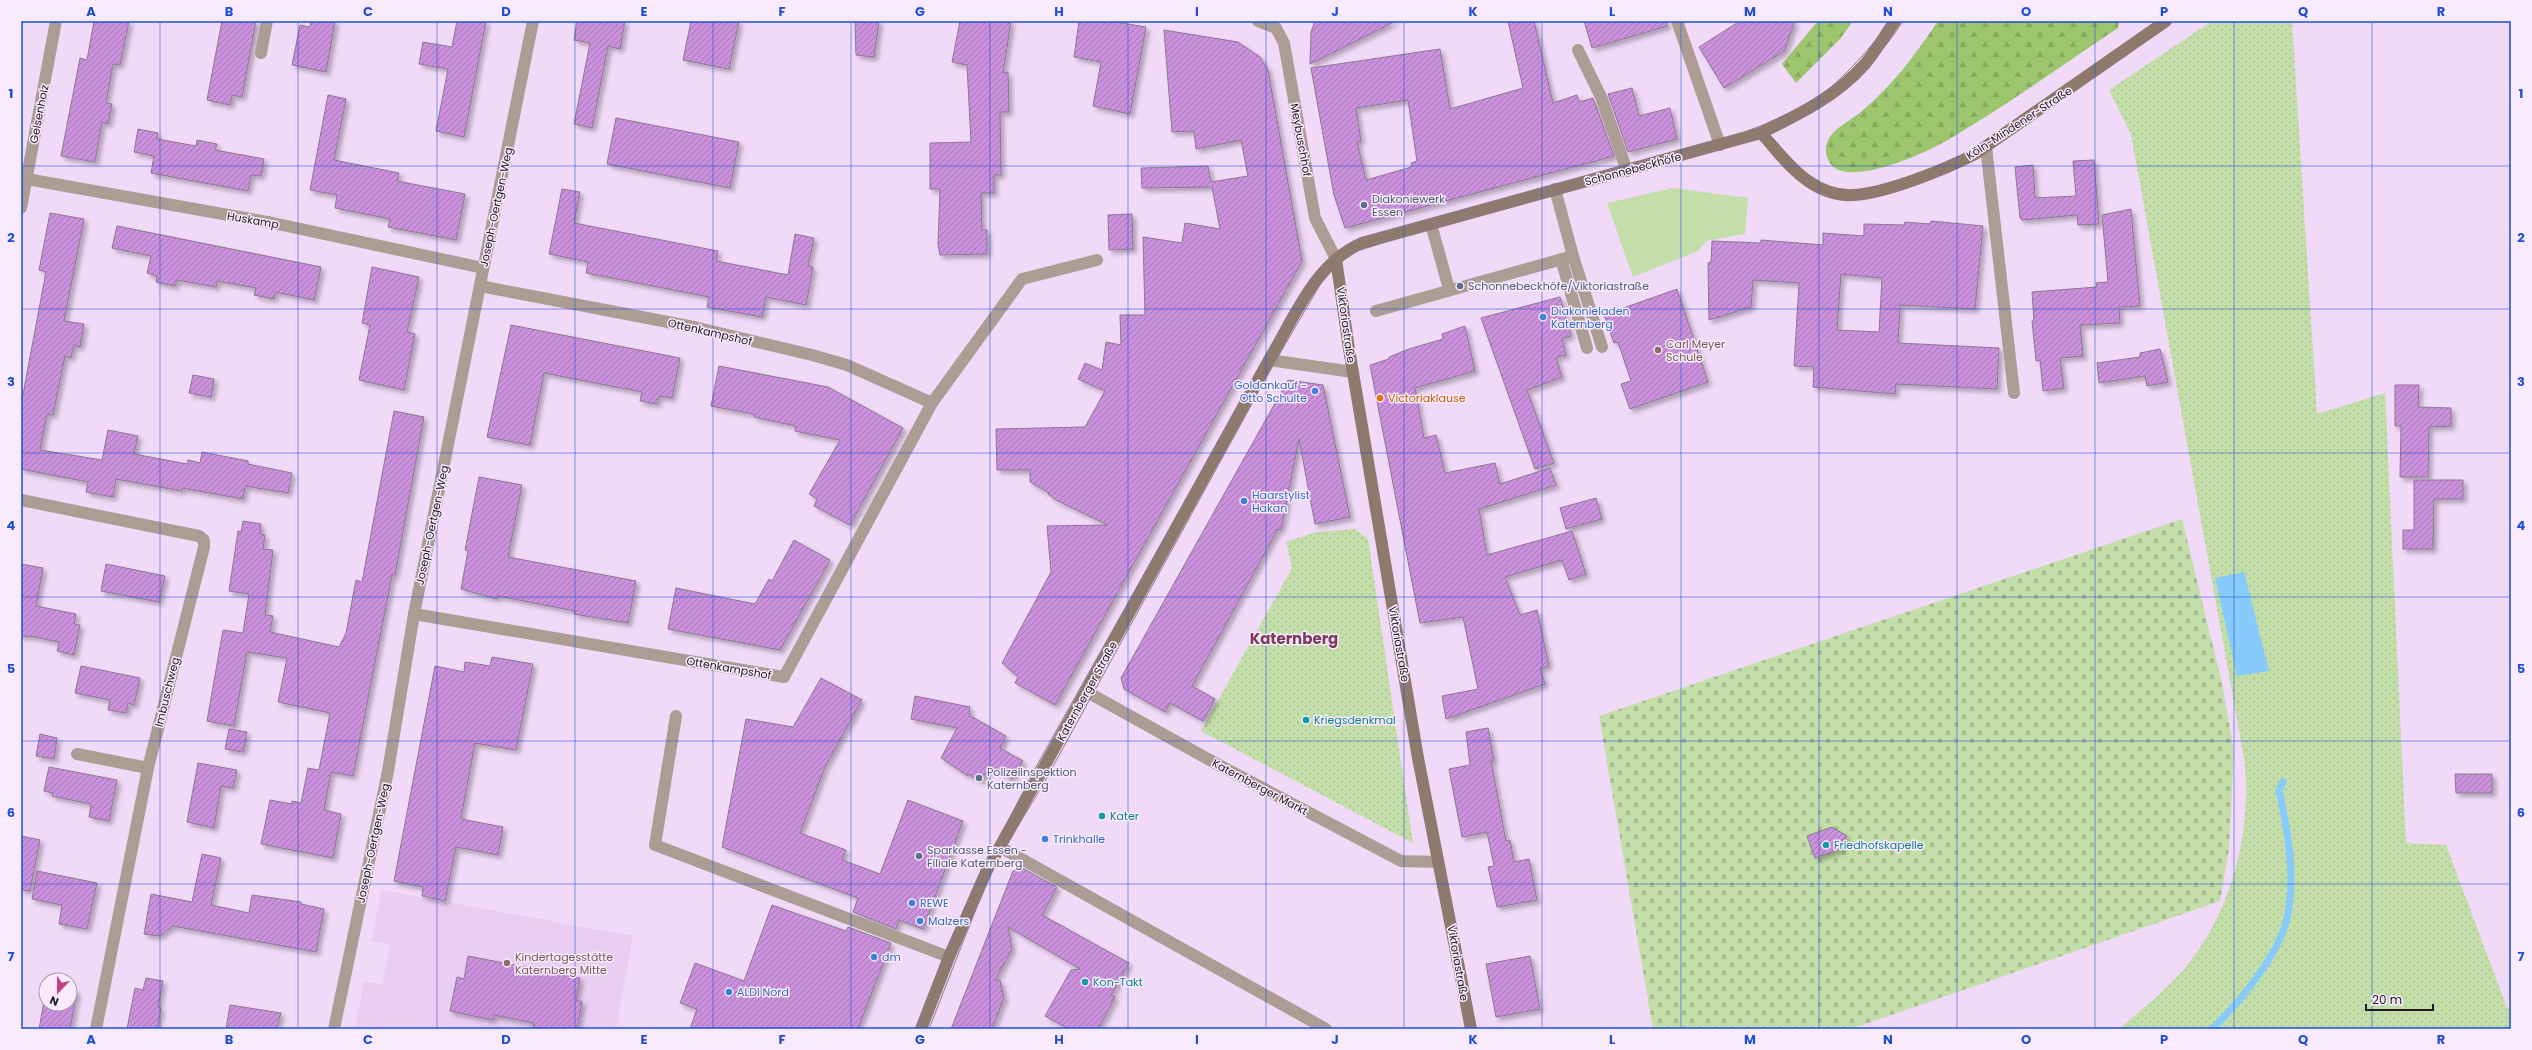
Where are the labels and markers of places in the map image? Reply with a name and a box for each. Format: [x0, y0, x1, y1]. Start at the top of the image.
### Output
place label: Diakoniewerk Essen [1372, 191, 1445, 220]
marker: Diakoniewerk Essen [1359, 200, 1369, 210]
place label: Schonnebeckhöfe/Viktoriastraße [1468, 278, 1649, 294]
marker: Schonnebeckhöfe/Viktoriastraße [1455, 281, 1465, 291]
place label: Diakonieladen Katernberg [1551, 303, 1630, 332]
marker: Diakonieladen Katernberg [1538, 312, 1548, 322]
place label: Carl Meyer Schule [1666, 336, 1725, 365]
marker: Carl Meyer Schule [1653, 345, 1663, 355]
place label: Goldankauf - Otto Schulte [1234, 377, 1307, 406]
marker: Goldankauf - Otto Schulte [1310, 386, 1320, 396]
place label: Victoriaklause [1388, 390, 1466, 406]
marker: Victoriaklause [1375, 393, 1385, 403]
place label: Haarstylist Hakan [1252, 487, 1310, 516]
marker: Haarstylist Hakan [1239, 496, 1249, 506]
place label: Kriegsdenkmal [1314, 712, 1396, 728]
marker: Kriegsdenkmal [1301, 715, 1311, 725]
place label: Polizeiinspektion Katernberg [987, 764, 1077, 793]
marker: Polizeiinspektion Katernberg [974, 773, 984, 783]
place label: Kater [1110, 808, 1139, 824]
marker: Kater [1097, 811, 1107, 821]
place label: Trinkhalle [1053, 831, 1105, 847]
marker: Trinkhalle [1040, 834, 1050, 844]
place label: Friedhofskapelle [1834, 837, 1924, 853]
marker: Friedhofskapelle [1821, 840, 1831, 850]
place label: Sparkasse Essen - Filiale Katernberg [927, 842, 1027, 871]
marker: Sparkasse Essen - Filiale Katernberg [914, 851, 924, 861]
place label: REWE [920, 895, 949, 911]
marker: REWE [907, 898, 917, 908]
place label: Malzers [928, 913, 970, 929]
marker: Malzers [915, 916, 925, 926]
place label: Kindertagesstätte Katernberg Mitte [515, 949, 613, 978]
place label: dm [882, 949, 901, 965]
marker: dm [869, 952, 879, 962]
marker: Kindertagesstätte Katernberg Mitte [502, 958, 512, 968]
place label: Kon-Takt [1093, 974, 1143, 990]
marker: Kon-Takt [1080, 977, 1090, 987]
place label: ALDI Nord [737, 984, 789, 1000]
marker: ALDI Nord [724, 987, 734, 997]

